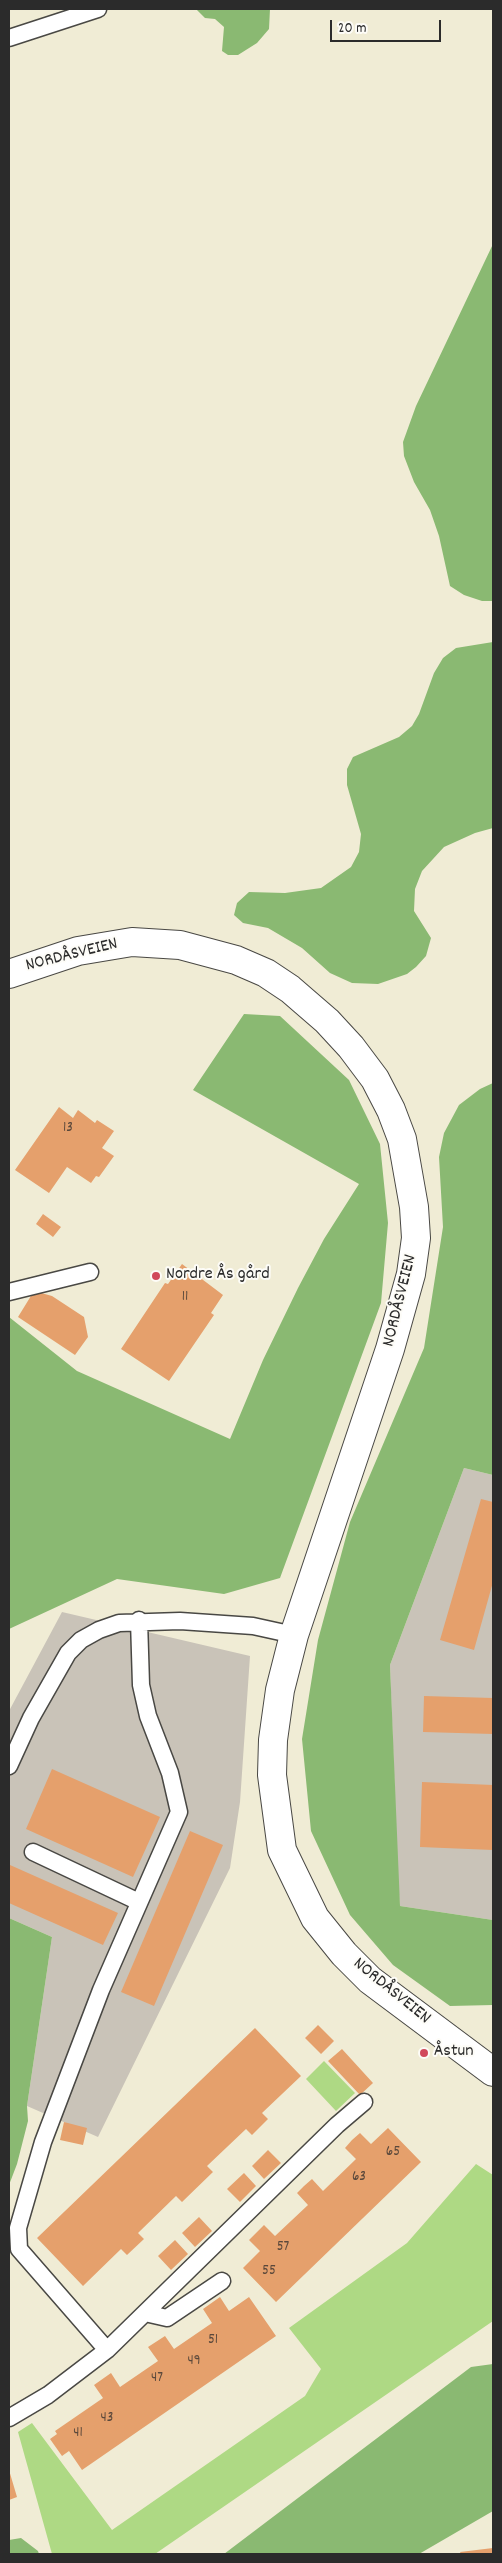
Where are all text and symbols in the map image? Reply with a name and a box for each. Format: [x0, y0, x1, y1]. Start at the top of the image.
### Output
scale bar [332, 10, 443, 42]
text: 20 m [338, 18, 366, 40]
street label: NORDÅSVEIEN [24, 934, 120, 978]
house number: 13 [63, 1120, 73, 1138]
street label: NORDÅSVEIEN [379, 1253, 423, 1349]
place label: Nordre Ås gård [166, 1265, 270, 1287]
marker: Nordre Ås gård [150, 1270, 162, 1282]
house number: 11 [182, 1289, 188, 1307]
street label: NORDÅSVEIEN [348, 1954, 434, 2030]
place label: Åstun [434, 2042, 474, 2064]
marker: Åstun [418, 2047, 430, 2059]
house number: 65 [386, 2144, 400, 2162]
house number: 63 [352, 2169, 366, 2187]
house number: 57 [277, 2239, 289, 2257]
house number: 55 [262, 2263, 276, 2281]
house number: 51 [208, 2332, 218, 2350]
house number: 49 [187, 2353, 201, 2371]
house number: 47 [151, 2370, 163, 2388]
house number: 43 [101, 2410, 113, 2428]
house number: 41 [73, 2425, 83, 2443]

